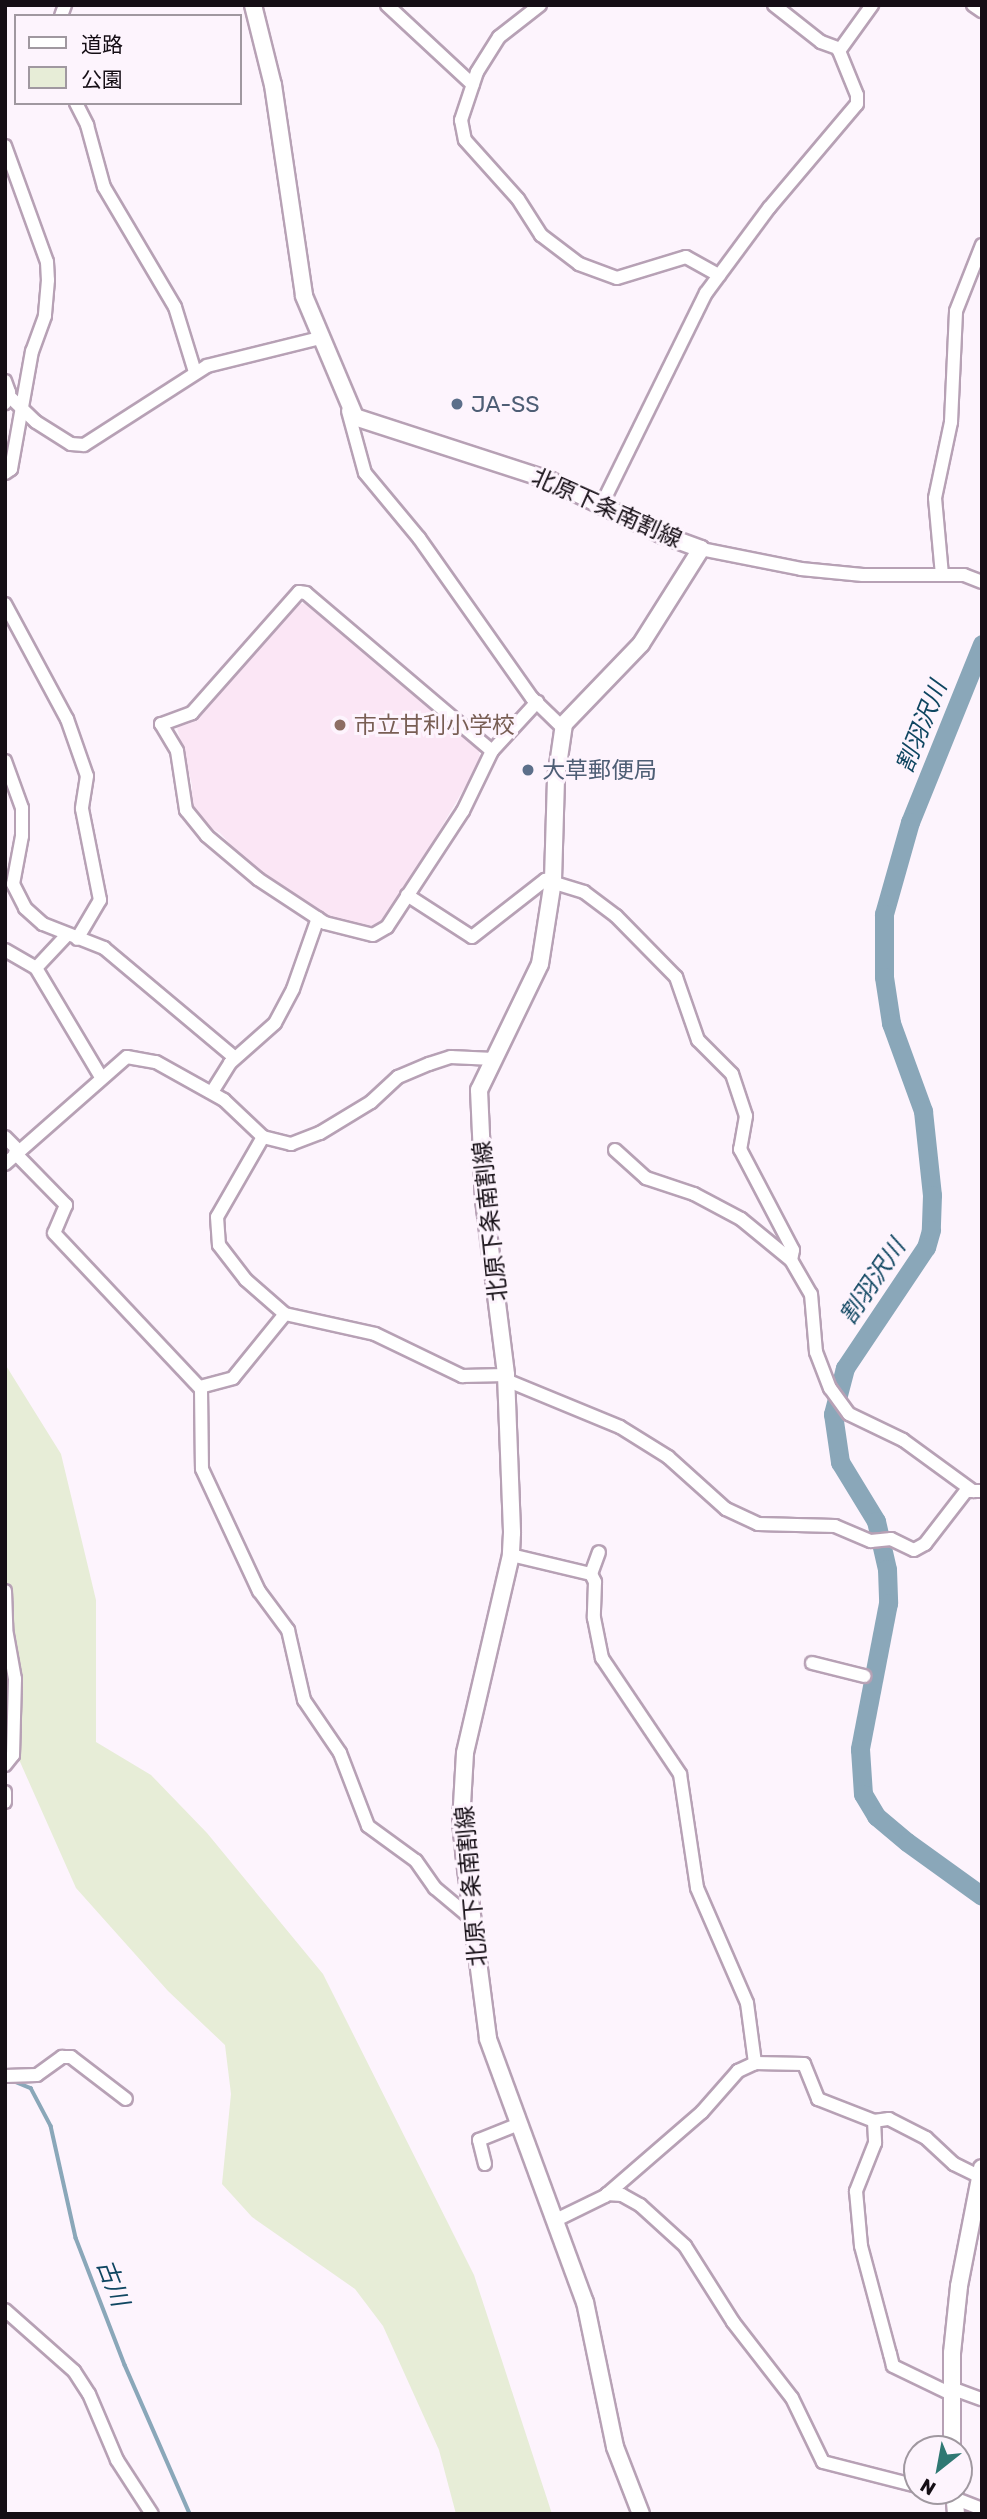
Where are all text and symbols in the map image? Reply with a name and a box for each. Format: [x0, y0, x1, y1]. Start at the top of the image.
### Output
legend [14, 14, 242, 105]
text: 道路 [81, 32, 123, 57]
text: 公園 [81, 67, 123, 92]
place label: JA-SS [471, 390, 540, 418]
marker: JA-SS [449, 396, 465, 412]
street label: 北原下条南割線 [528, 463, 686, 553]
water label: 割羽沢川 [891, 677, 953, 777]
place label: 市立甘利小学校 [354, 711, 515, 739]
marker: 市立甘利小学校 [332, 717, 348, 733]
place label: 大草郵便局 [542, 756, 657, 784]
marker: 大草郵便局 [520, 762, 536, 778]
street label: 北原下条南割線 [468, 1139, 512, 1303]
water label: 割羽沢川 [834, 1234, 912, 1330]
street label: 北原下条南割線 [450, 1805, 492, 1967]
water label: 古川 [90, 2255, 134, 2311]
north arrow [903, 2435, 973, 2505]
text: N [916, 2473, 940, 2500]

